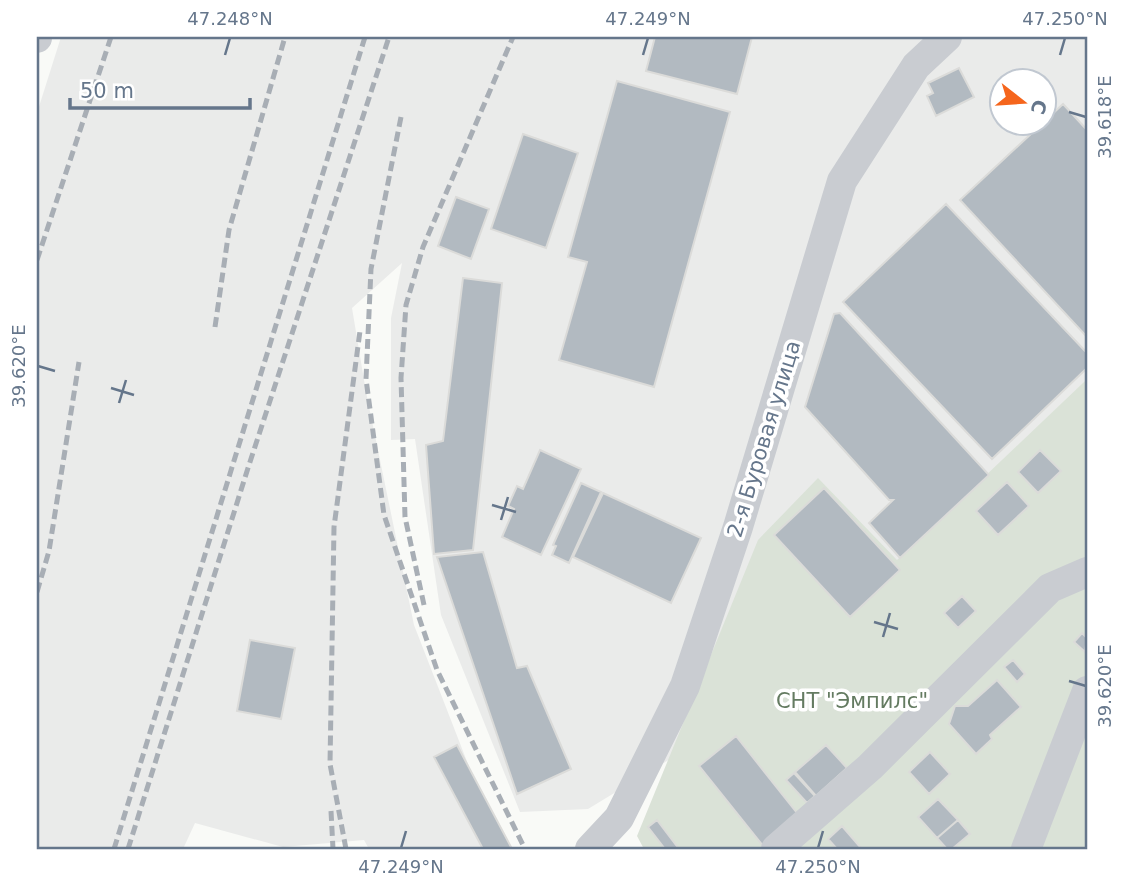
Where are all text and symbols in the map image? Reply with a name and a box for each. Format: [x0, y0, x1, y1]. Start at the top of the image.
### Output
text: 47.248°N [187, 8, 273, 29]
text: 47.249°N [605, 8, 691, 29]
text: 47.250°N [1022, 8, 1108, 29]
scale bar [70, 66, 250, 110]
north arrow [988, 66, 1058, 136]
text: 39.618°E [1094, 75, 1115, 159]
text: 50 m [80, 79, 134, 103]
text: С [1027, 97, 1052, 117]
text: 39.620°E [8, 324, 29, 408]
street label: 2-я Буровая улица [723, 338, 805, 540]
text: 39.620°E [1094, 644, 1115, 728]
park label: СНТ "Эмпилс" [776, 689, 928, 713]
text: 47.249°N [358, 856, 444, 877]
text: 47.250°N [775, 856, 861, 877]

